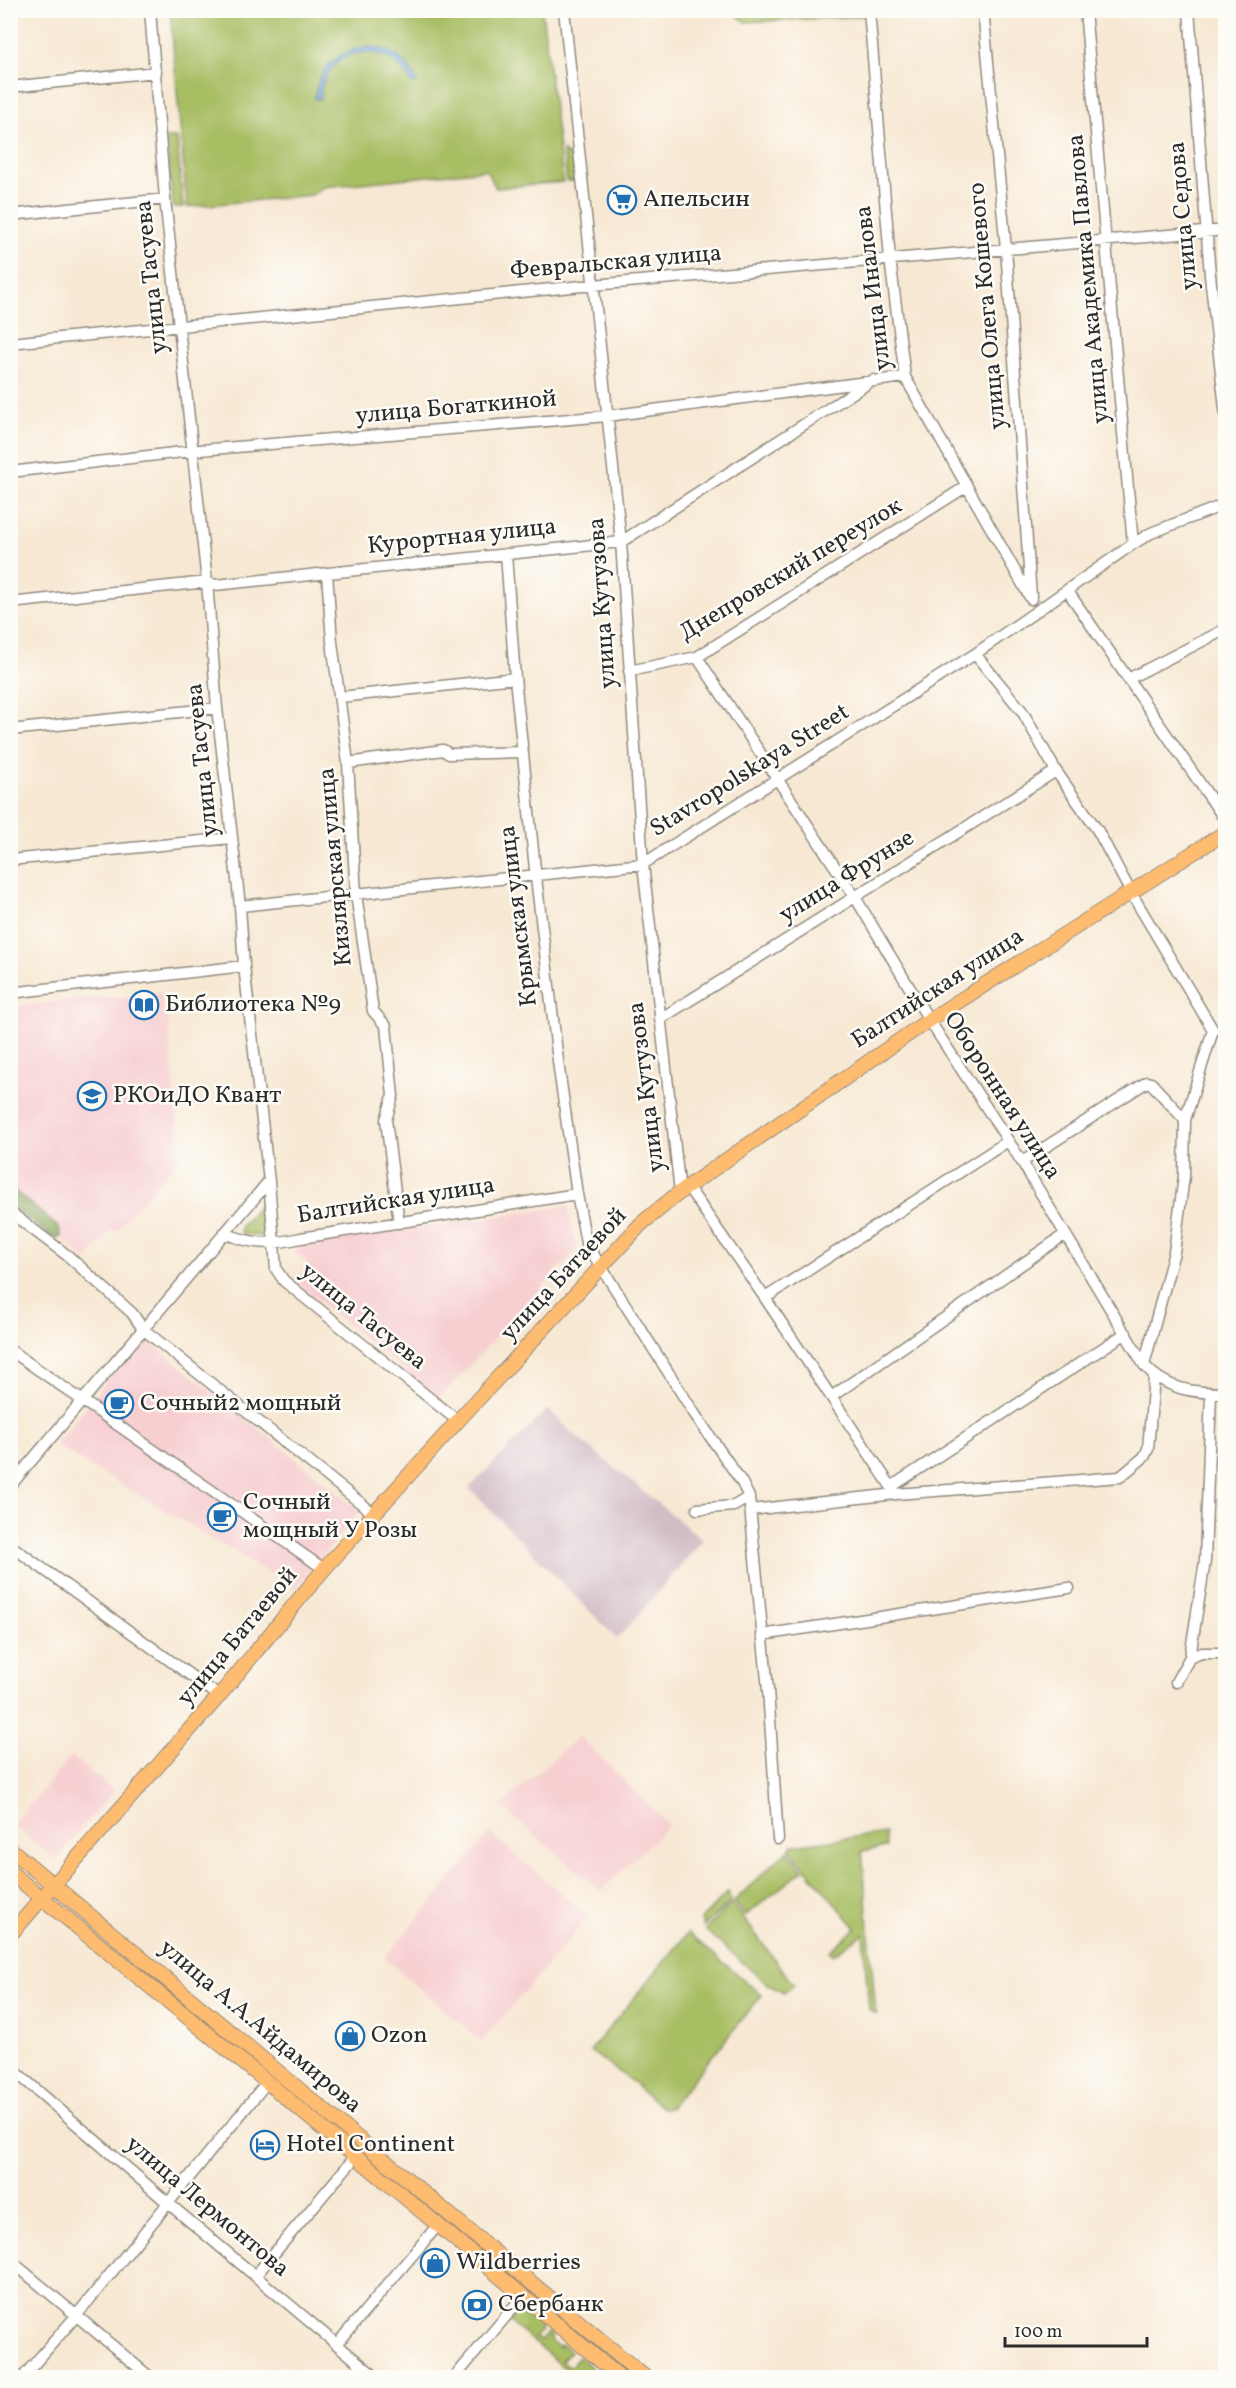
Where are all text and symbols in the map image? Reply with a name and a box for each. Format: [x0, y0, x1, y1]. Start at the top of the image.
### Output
street label: улица Академика Павлова [1059, 133, 1119, 425]
street label: улица Седова [1161, 140, 1207, 292]
street label: улица Олега Кошевого [960, 181, 1016, 431]
place label: Апельсин [643, 183, 750, 217]
supermarket icon: Апельсин [606, 184, 638, 216]
street label: улица Тасуева [127, 198, 177, 356]
street label: улица Иналова [847, 203, 901, 373]
street label: Февральская улица [509, 237, 723, 289]
street label: улица Богаткиной [354, 382, 558, 434]
street label: Днепровский переулок [673, 490, 909, 650]
street label: Курортная улица [366, 510, 558, 564]
street label: улица Кутузова [580, 516, 626, 690]
street label: улица Тасуева [178, 681, 228, 839]
street label: Stavropolskaya Street [644, 696, 856, 846]
street label: Кизлярская улица [310, 766, 362, 968]
street label: улица Фрунзе [773, 822, 921, 932]
street label: Крымская улица [491, 823, 547, 1009]
street label: Балтийская улица [845, 920, 1031, 1058]
place label: Библиотека №9 [165, 988, 341, 1022]
library icon: Библиотека №9 [128, 989, 160, 1021]
street label: улица Кутузова [620, 1000, 674, 1174]
street label: Оборонная улица [935, 1005, 1069, 1187]
place label: РКОиДО Квант [113, 1079, 281, 1113]
school or university icon: РКОиДО Квант [76, 1080, 108, 1112]
street label: Балтийская улица [295, 1169, 497, 1233]
street label: улица Батаевой [493, 1200, 635, 1350]
street label: улица Тасуева [292, 1255, 434, 1379]
place label: Сочный2 мощный [140, 1387, 341, 1421]
cafe icon: Сочный2 мощный [103, 1388, 135, 1420]
place label: Сочный мощный У Розы [243, 1486, 417, 1548]
cafe icon: Сочный мощный У Розы [206, 1501, 238, 1533]
street label: улица Батаевой [170, 1560, 306, 1714]
street label: улица А.А.Айдамирова [151, 1932, 369, 2122]
place label: Ozon [371, 2019, 428, 2053]
shop icon: Ozon [334, 2020, 366, 2052]
street label: улица Лермонтова [117, 2128, 297, 2286]
place label: Hotel Continent [286, 2128, 455, 2162]
hotel icon: Hotel Continent [249, 2129, 281, 2161]
place label: Wildberries [456, 2246, 581, 2280]
shop icon: Wildberries [419, 2247, 451, 2279]
place label: Сбербанк [498, 2288, 604, 2322]
bank icon: Сбербанк [461, 2289, 493, 2321]
scale bar [1005, 2310, 1148, 2348]
text: 100 m [1014, 2320, 1063, 2345]

